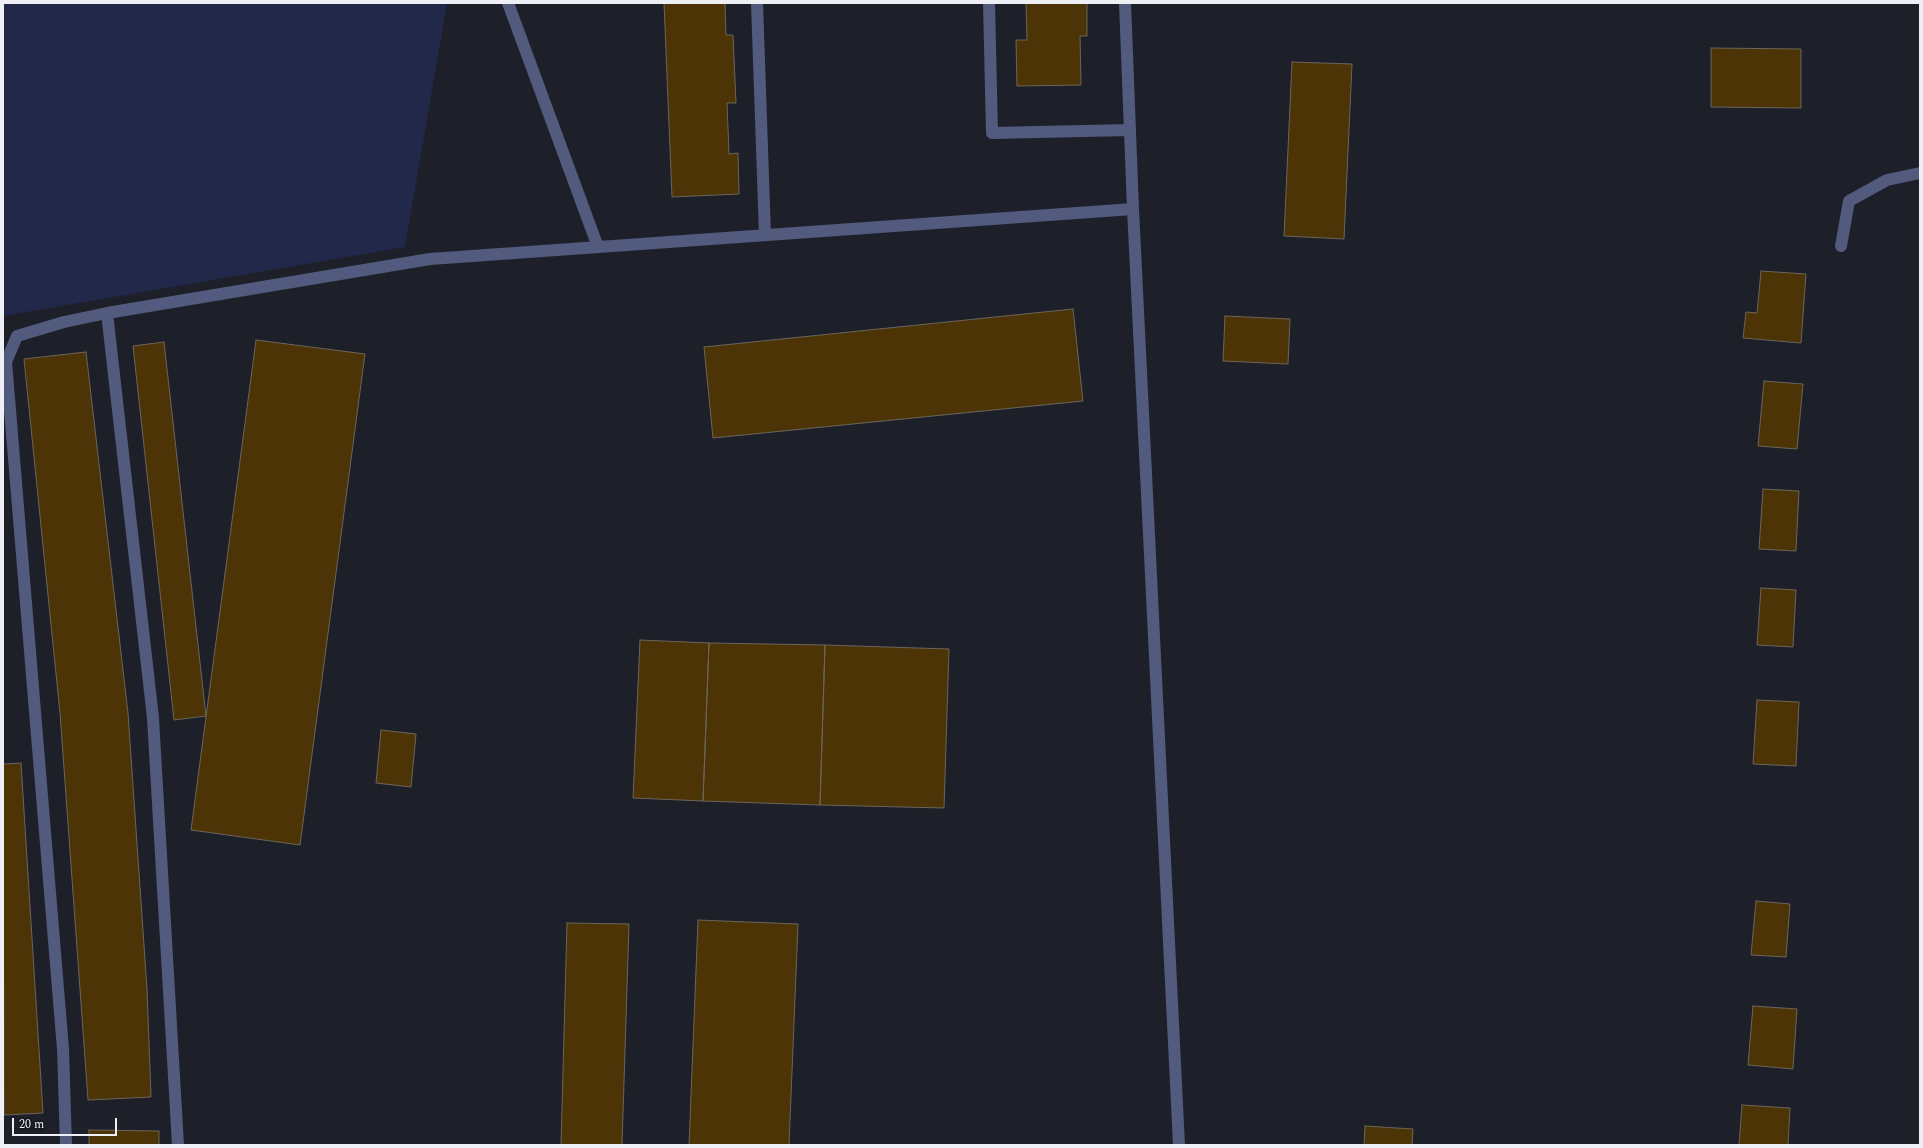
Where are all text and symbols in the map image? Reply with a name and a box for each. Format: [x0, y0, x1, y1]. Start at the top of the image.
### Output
scale bar [14, 1110, 119, 1136]
text: 20 m [19, 1115, 44, 1134]

